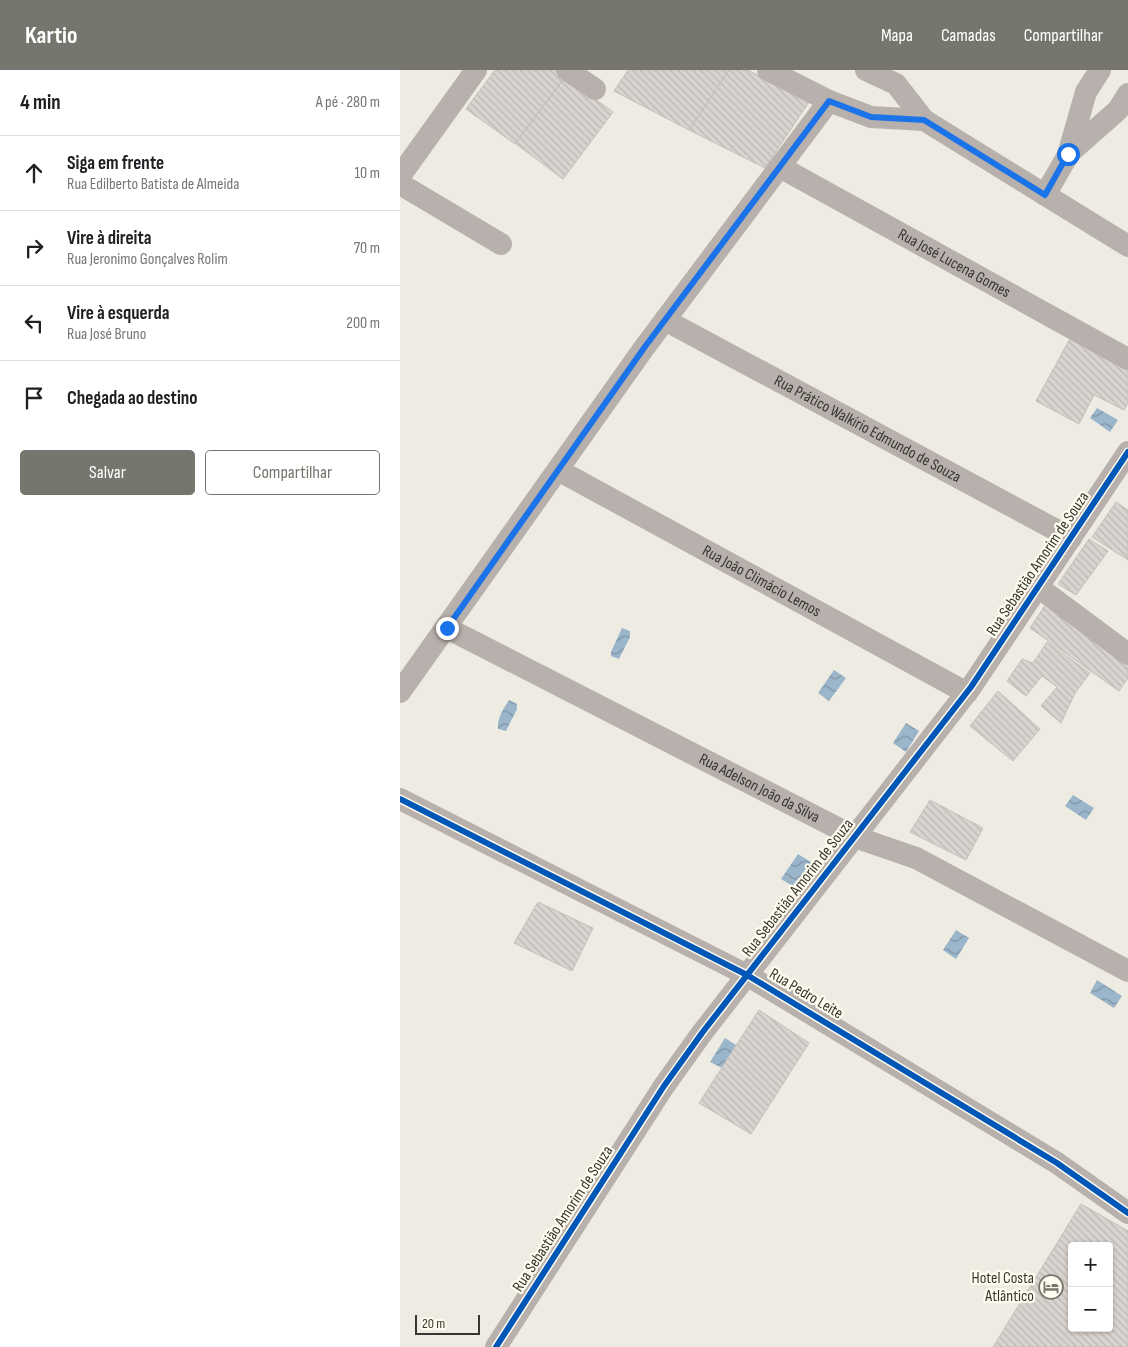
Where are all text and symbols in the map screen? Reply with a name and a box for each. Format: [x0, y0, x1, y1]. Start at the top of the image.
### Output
text: Kartio [25, 21, 77, 50]
text: Mapa [881, 25, 913, 46]
text: Camadas [941, 25, 996, 46]
text: Compartilhar [1024, 25, 1103, 46]
text: 4 min [20, 90, 61, 115]
text: A pé · 280 m [316, 93, 380, 112]
route start [1057, 143, 1080, 166]
text: Siga em frente [67, 152, 164, 175]
icon: ahead [20, 159, 48, 187]
text: 10 m [354, 164, 380, 183]
text: Rua Edilberto Batista de Almeida [67, 175, 239, 194]
street label: Rua José Lucena Gomes [895, 224, 1014, 302]
text: Vire à direita [67, 227, 151, 250]
icon: right [20, 234, 48, 262]
text: 70 m [354, 239, 380, 258]
text: Rua Jeronimo Gonçalves Rolim [67, 250, 228, 269]
text: Vire à esquerda [67, 302, 169, 325]
icon: left [20, 309, 48, 337]
text: 200 m [346, 314, 380, 333]
text: Rua José Bruno [67, 325, 146, 344]
street label: Rua Prático Walkírio Edmundo de Souza [771, 371, 964, 487]
icon: arrive [20, 384, 48, 412]
text: Chegada ao destino [67, 387, 197, 410]
button: Salvar [20, 450, 195, 495]
button: Compartilhar [205, 450, 380, 495]
street label: Rua Sebastião Amorim de Souza [983, 488, 1093, 640]
street label: Rua João Climácio Lemos [699, 541, 824, 621]
route end [436, 617, 459, 640]
street label: Rua Adelson João da Silva [696, 749, 823, 827]
street label: Rua Sebastião Amorim de Souza [738, 815, 858, 961]
street label: Rua Pedro Leite [766, 965, 846, 1023]
street label: Rua Sebastião Amorim de Souza [509, 1143, 617, 1295]
map controls [1068, 1242, 1113, 1332]
button: + [1068, 1242, 1113, 1287]
place label: Hotel Costa Atlântico [972, 1269, 1034, 1306]
hotel icon: Hotel Costa Atlântico [1038, 1274, 1064, 1300]
button: − [1068, 1287, 1113, 1332]
scale bar [415, 1312, 480, 1335]
text: 20 m [422, 1315, 445, 1332]

